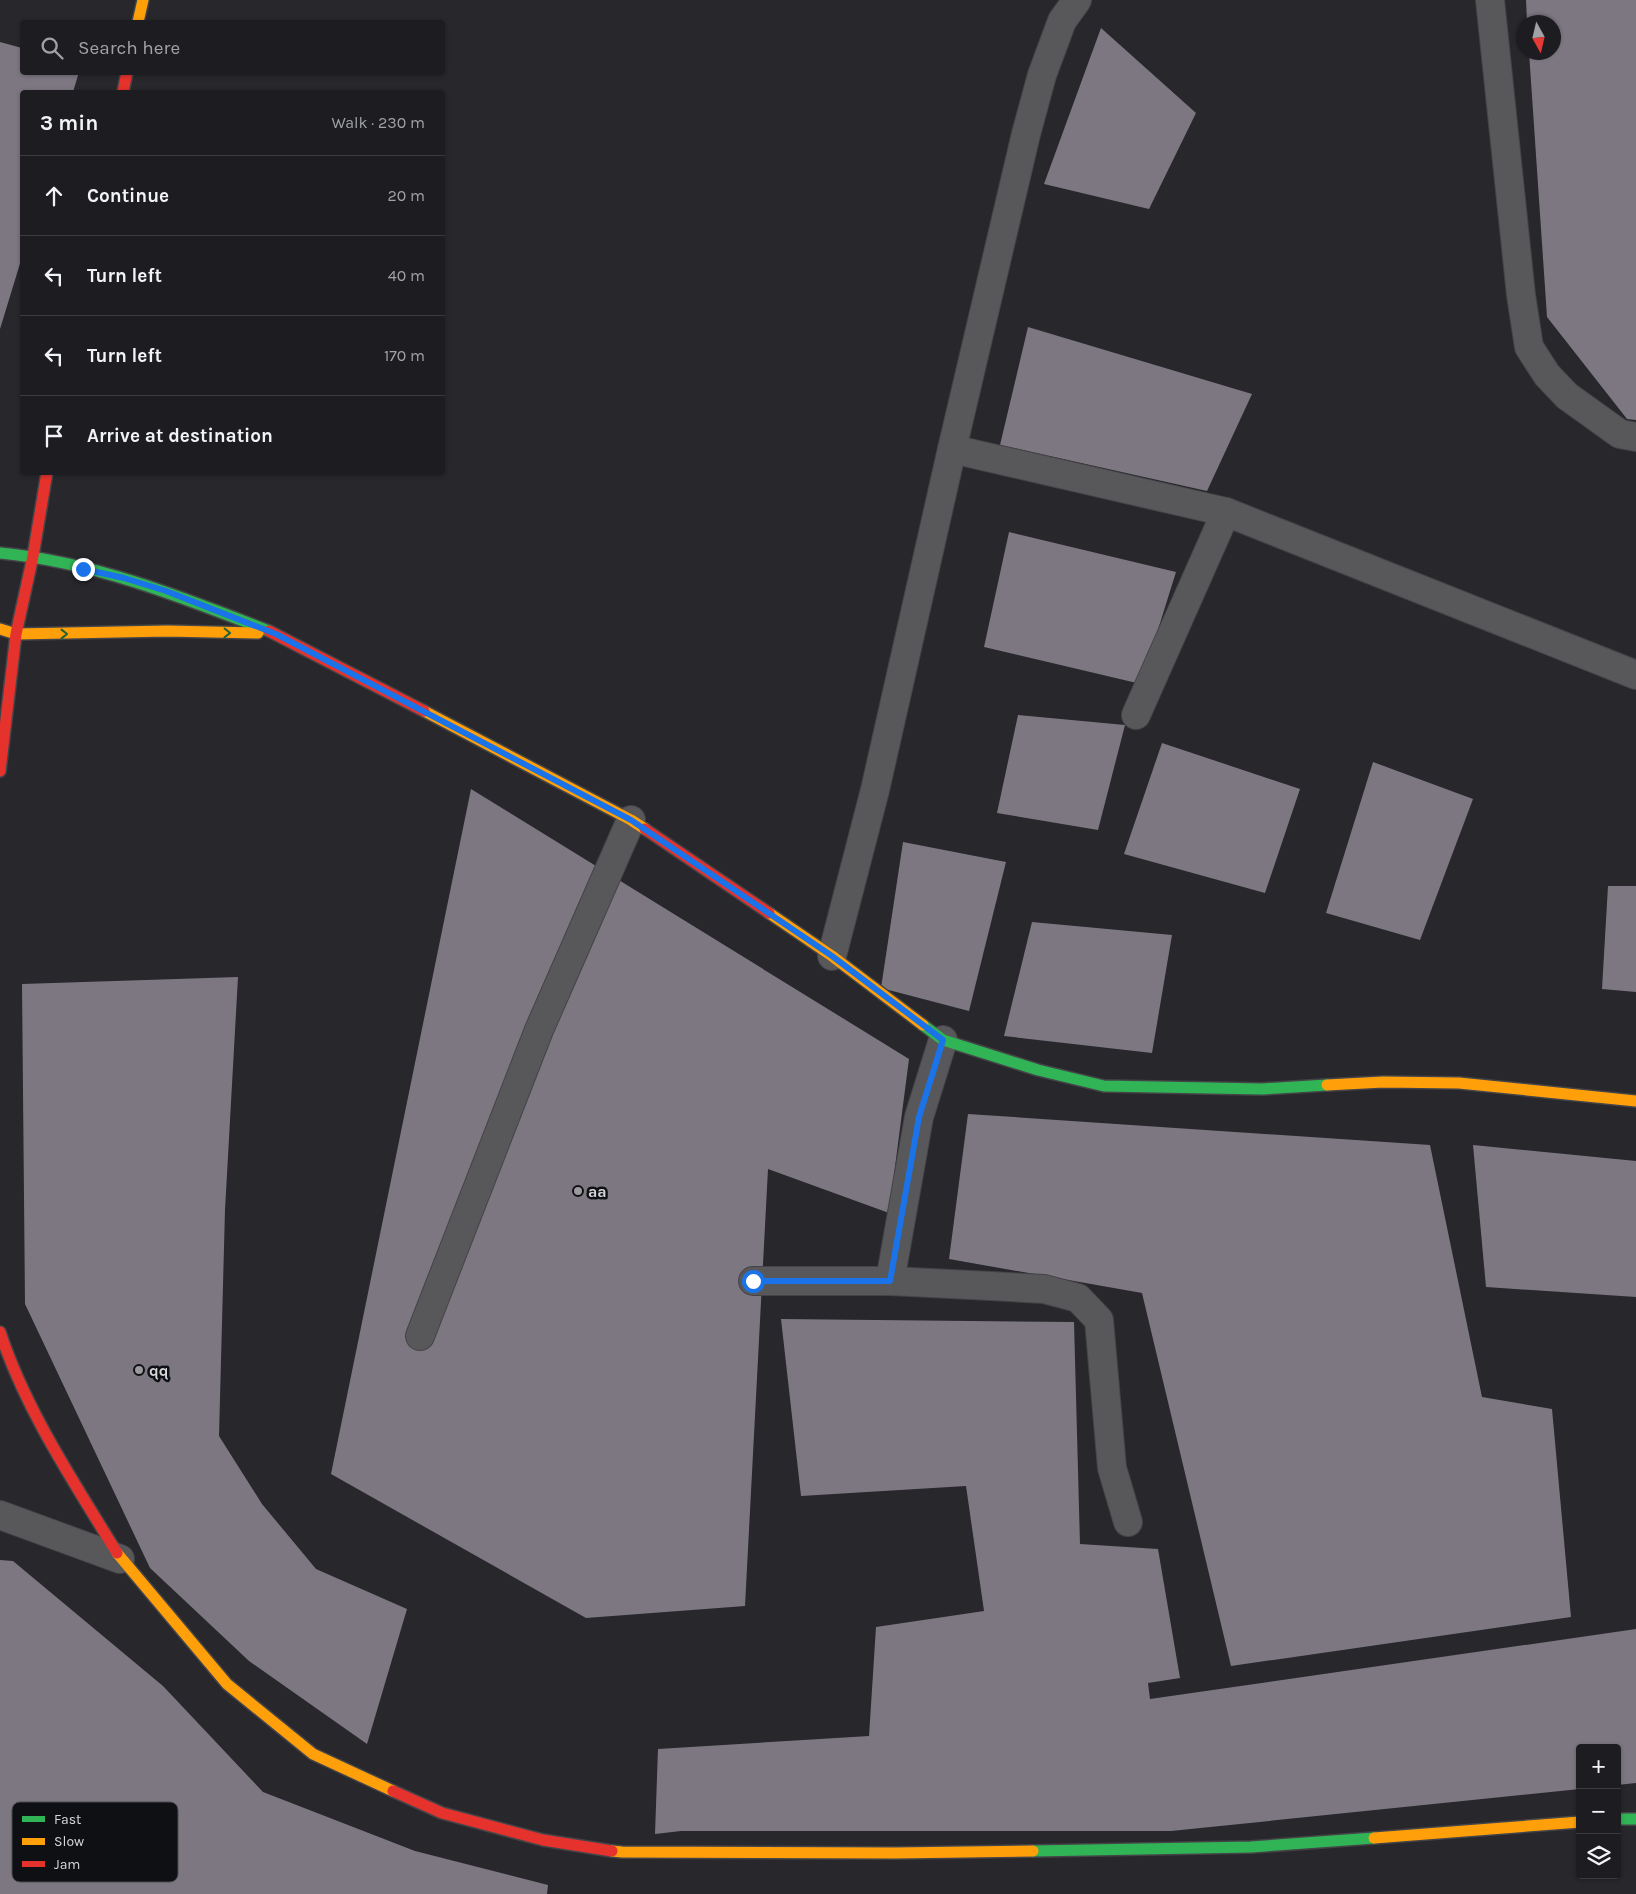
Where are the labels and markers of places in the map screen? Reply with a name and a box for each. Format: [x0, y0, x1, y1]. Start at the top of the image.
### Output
place label: aa [588, 1182, 607, 1201]
marker: aa [572, 1185, 584, 1197]
place label: qq [149, 1361, 169, 1380]
marker: qq [133, 1364, 145, 1376]

